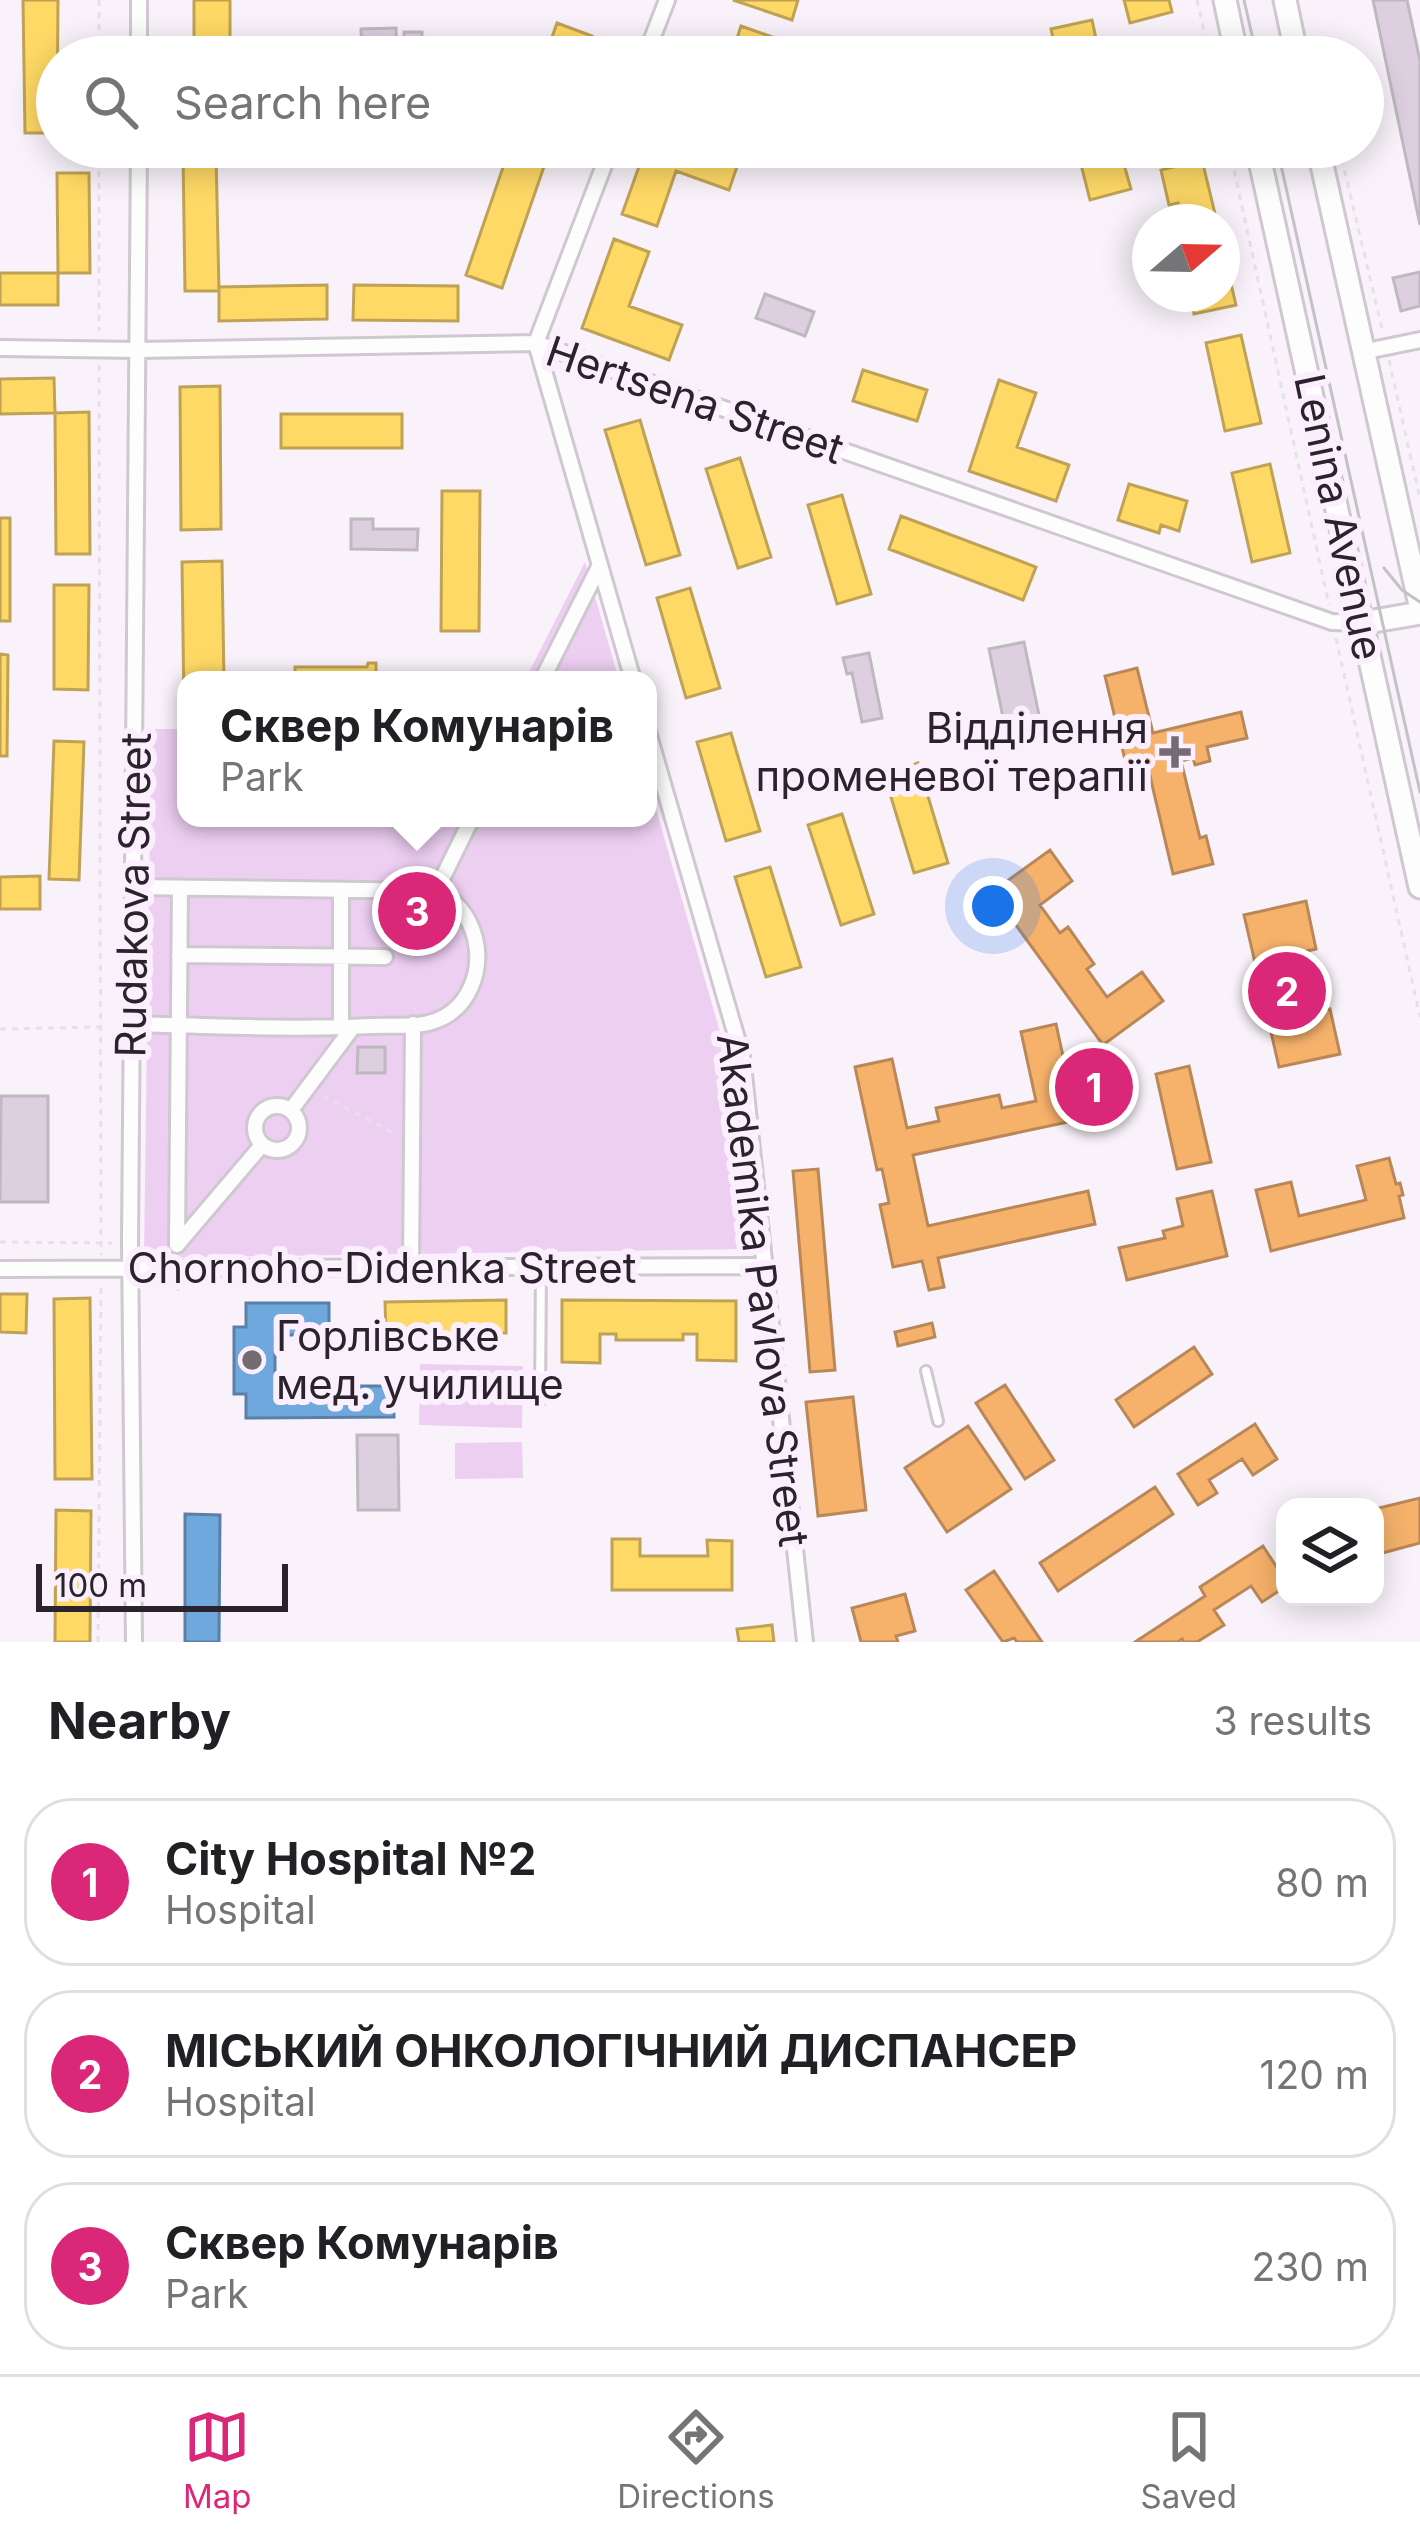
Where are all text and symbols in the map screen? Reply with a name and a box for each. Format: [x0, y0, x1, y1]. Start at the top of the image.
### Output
search box [36, 36, 1384, 168]
icon: search [78, 69, 144, 135]
text: Search here [174, 75, 431, 130]
north arrow [1132, 204, 1240, 312]
street label: Hertsena Street [540, 325, 850, 474]
street label: Lenina Avenue [1284, 369, 1395, 665]
popup [177, 671, 657, 827]
text: Сквер Комунарів [220, 698, 614, 753]
place label: Відділення променевої терапії [756, 702, 1150, 801]
street label: Rudakova Street [104, 732, 161, 1058]
marker: Відділення променевої терапії [1159, 736, 1191, 768]
text: Park [220, 753, 304, 800]
pin: 3 [378, 866, 456, 956]
your location [963, 876, 1023, 936]
pin: 2 [1248, 946, 1326, 1036]
street label: Akademika Pavlova Street [707, 1030, 820, 1549]
pin: 1 [1055, 1042, 1133, 1132]
street label: Chornoho-Didenka Street [128, 1242, 636, 1293]
place label: Горлівське мед. училище [276, 1310, 564, 1409]
marker: Горлівське мед. училище [239, 1347, 265, 1373]
map controls [1276, 1498, 1384, 1606]
button: layers [1276, 1498, 1384, 1606]
scale bar [36, 1558, 288, 1611]
text: 100 m [54, 1565, 147, 1605]
text: Nearby [48, 1690, 231, 1751]
text: 3 results [1214, 1697, 1372, 1744]
text: City Hospital №2 [165, 1831, 536, 1886]
text: 1 [82, 1859, 98, 1906]
text: 80 m [1275, 1859, 1369, 1906]
text: Hospital [165, 1886, 316, 1933]
text: МІСЬКИЙ ОНКОЛОГІЧНИЙ ДИСПАНСЕР [165, 2023, 1077, 2078]
text: 2 [78, 2051, 102, 2098]
text: 120 m [1260, 2051, 1369, 2098]
text: Hospital [165, 2078, 316, 2125]
text: Сквер Комунарів [165, 2215, 559, 2270]
text: 3 [77, 2243, 103, 2290]
text: 230 m [1251, 2243, 1369, 2290]
text: Park [165, 2270, 249, 2317]
tab: Map [183, 2404, 251, 2516]
tab: Directions [617, 2404, 775, 2516]
tab: Saved [1140, 2404, 1237, 2516]

